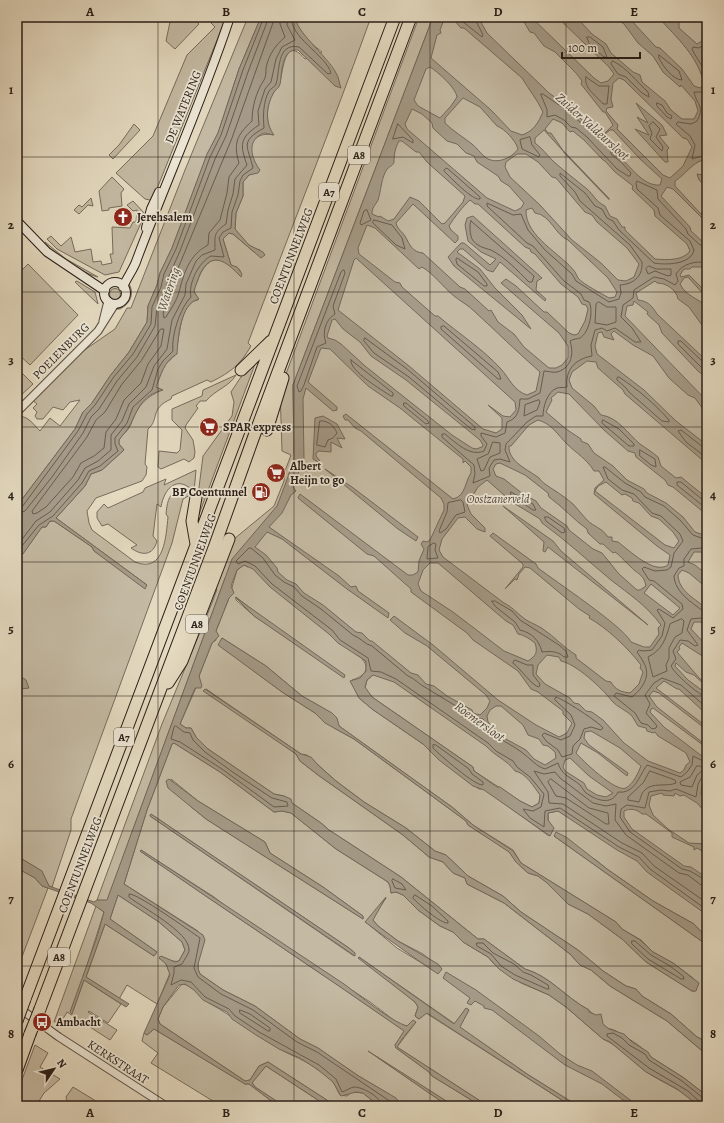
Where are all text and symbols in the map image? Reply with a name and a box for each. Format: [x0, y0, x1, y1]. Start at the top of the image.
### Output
text: A [85, 3, 95, 20]
text: B [222, 3, 230, 20]
text: C [358, 3, 366, 20]
text: D [493, 3, 503, 20]
text: E [630, 3, 638, 20]
scale bar [562, 34, 640, 60]
text: 100 m [568, 40, 597, 56]
street label: DE WATERING [161, 68, 205, 146]
text: 1 [9, 81, 14, 98]
text: 1 [711, 81, 716, 98]
water label: Zuider Valdeursloot [552, 89, 634, 165]
road number: A8 [348, 146, 370, 164]
road number: A7 [319, 183, 339, 201]
church icon: Jerehsalem [112, 206, 134, 228]
street label: COENTUNNELWEG [265, 206, 317, 306]
place label: Jerehsalem [137, 209, 192, 225]
text: 2 [8, 216, 15, 233]
text: 2 [710, 216, 717, 233]
water label: Watering [153, 265, 184, 313]
street label: POELENBURG [29, 319, 93, 383]
text: 3 [8, 351, 14, 368]
text: 3 [710, 351, 716, 368]
supermarket icon: SPAR express [198, 416, 220, 438]
place label: SPAR express [223, 419, 291, 435]
place label: Albert Heijn to go [289, 458, 344, 488]
supermarket icon: Albert Heijn to go [265, 462, 287, 484]
fuel station icon: BP Coentunnel [250, 481, 272, 503]
place label: BP Coentunnel [172, 484, 248, 500]
text: 4 [8, 486, 14, 503]
text: 4 [710, 486, 716, 503]
park label: Oostzanerveld [467, 491, 530, 507]
street label: COENTUNNELWEG [170, 511, 220, 613]
road number: A8 [186, 615, 208, 633]
text: 5 [8, 620, 14, 637]
text: 5 [710, 620, 716, 637]
water label: Roemersloot [451, 698, 509, 746]
road number: A7 [114, 728, 134, 746]
text: 6 [8, 755, 14, 772]
text: 6 [710, 755, 716, 772]
street label: COENTUNNELWEG [54, 815, 106, 915]
text: 7 [8, 890, 14, 907]
text: 7 [710, 890, 716, 907]
road number: A8 [48, 948, 70, 966]
bus stop icon: Ambacht [31, 1011, 53, 1033]
place label: Ambacht [55, 1014, 101, 1030]
text: 8 [8, 1025, 14, 1042]
text: 8 [710, 1025, 716, 1042]
street label: KERKSTRAAT [84, 1036, 152, 1088]
north arrow [34, 1049, 74, 1089]
text: N [53, 1056, 70, 1071]
text: A [85, 1104, 95, 1121]
text: B [222, 1104, 230, 1121]
text: C [358, 1104, 366, 1121]
text: D [493, 1104, 503, 1121]
text: E [630, 1104, 638, 1121]

